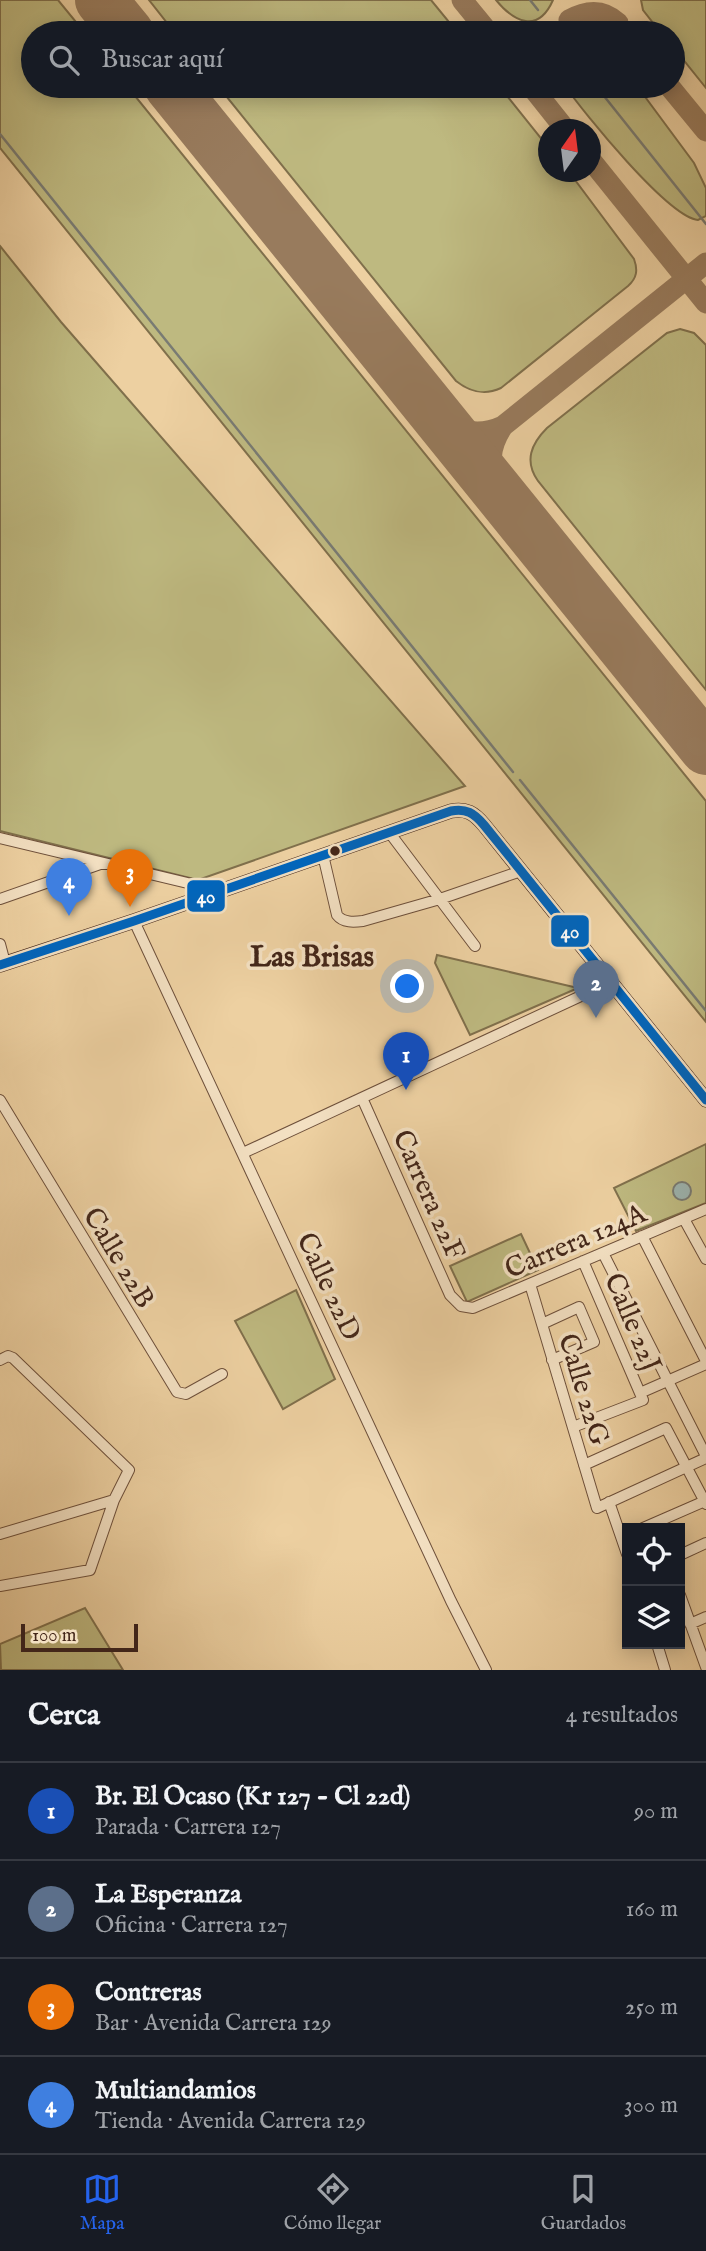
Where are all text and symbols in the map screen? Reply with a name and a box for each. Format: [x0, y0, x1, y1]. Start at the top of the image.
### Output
search box [21, 21, 685, 98]
icon: search [45, 41, 83, 79]
text: Buscar aquí [101, 43, 223, 76]
north arrow [538, 119, 601, 182]
unlabelled marker [328, 844, 342, 858]
pin: 3 [107, 849, 153, 907]
pin: 4 [46, 858, 92, 916]
line badge: 40 [186, 879, 226, 913]
text: 40 [197, 886, 215, 910]
line badge: 40 [550, 914, 590, 948]
text: 40 [561, 921, 579, 945]
district label: Las Brisas [250, 939, 374, 977]
pin: 2 [573, 960, 619, 1018]
your location [390, 969, 424, 1003]
pin: 1 [383, 1032, 429, 1090]
street label: Carrera 22F [384, 1125, 472, 1265]
street label: Carrera 124A [500, 1196, 653, 1288]
street label: Calle 22B [74, 1202, 161, 1315]
street label: Calle 22D [288, 1228, 368, 1347]
street label: Calle 22J [595, 1268, 668, 1378]
street label: Calle 22G [549, 1330, 616, 1450]
map controls [622, 1523, 685, 1649]
button: locate [622, 1523, 685, 1586]
button: layers [622, 1586, 685, 1649]
scale bar [21, 1621, 138, 1653]
text: 100 m [32, 1624, 76, 1648]
text: Cerca [28, 1697, 100, 1735]
text: 4 resultados [566, 1701, 678, 1730]
text: Br. El Ocaso (Kr 127 - Cl 22d) [95, 1780, 410, 1813]
text: 1 [47, 1797, 55, 1826]
text: 90 m [634, 1797, 678, 1826]
text: Parada · Carrera 127 [95, 1813, 281, 1842]
text: La Esperanza [95, 1878, 241, 1911]
text: 2 [46, 1895, 56, 1924]
text: 160 m [626, 1895, 678, 1924]
text: Oficina · Carrera 127 [95, 1911, 288, 1940]
text: Contreras [95, 1976, 202, 2009]
text: 3 [47, 1993, 55, 2022]
text: 250 m [625, 1993, 678, 2022]
text: Bar · Avenida Carrera 129 [95, 2009, 332, 2038]
text: Multiandamios [95, 2074, 256, 2107]
text: 4 [45, 2091, 57, 2120]
text: 300 m [624, 2091, 678, 2120]
text: Tienda · Avenida Carrera 129 [95, 2107, 366, 2136]
tab: Mapa [80, 2170, 124, 2236]
tab: Cómo llegar [284, 2170, 381, 2236]
tab: Guardados [541, 2170, 626, 2236]

